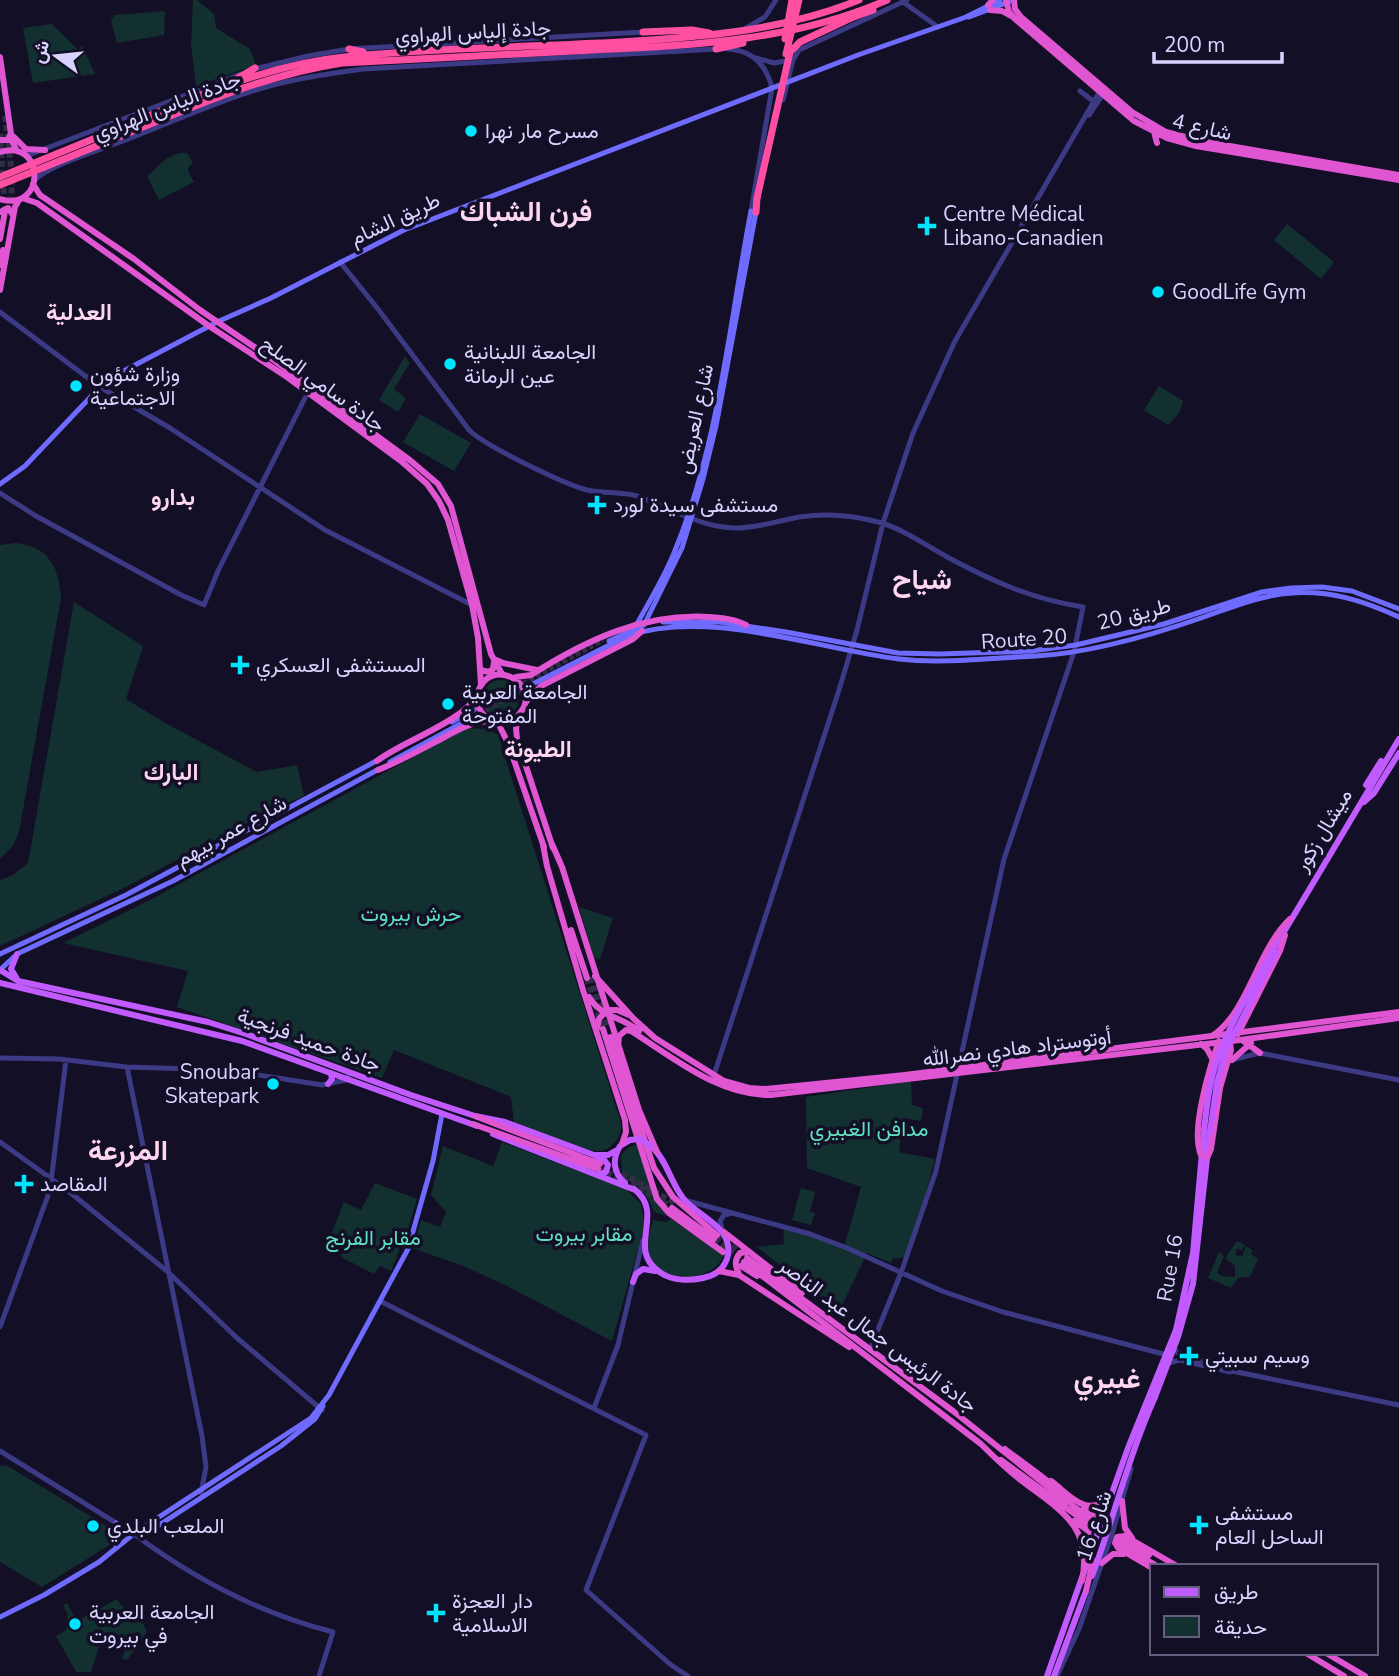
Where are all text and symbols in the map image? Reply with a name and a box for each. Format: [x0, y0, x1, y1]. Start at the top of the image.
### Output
street label: جادة إلياس الهراوي [394, 14, 552, 53]
north arrow [21, 21, 91, 91]
scale bar [1154, 21, 1282, 65]
text: 200 m [1164, 31, 1225, 59]
text: ش [25, 37, 56, 66]
street label: جادة الياس الهراوي [89, 65, 246, 150]
street label: شارع 4 [1169, 107, 1235, 147]
place label: مسرح مار نهرا [485, 117, 599, 145]
marker: مسرح مار نهرا [463, 123, 479, 139]
street label: طريق الشام [345, 186, 445, 252]
district label: فرن الشباك [460, 193, 592, 231]
place label: Centre Médical Libano-Canadien [943, 200, 1104, 252]
marker: Centre Médical Libano-Canadien [917, 216, 937, 236]
place label: GoodLife Gym [1172, 278, 1306, 306]
marker: GoodLife Gym [1150, 284, 1166, 300]
district label: العدلية [46, 297, 112, 328]
street label: جادة سامي الصلح [253, 329, 391, 441]
place label: الجامعة اللبنانية عين الرمانة [464, 338, 596, 390]
marker: الجامعة اللبنانية عين الرمانة [442, 356, 458, 372]
place label: وزارة شؤون الاجتماعية [90, 360, 180, 412]
street label: شارع العريض [670, 361, 720, 477]
marker: وزارة شؤون الاجتماعية [68, 378, 84, 394]
district label: بدارو [151, 482, 195, 513]
place label: مستشفى سيدة لورد [613, 491, 778, 519]
marker: مستشفى سيدة لورد [587, 495, 607, 515]
district label: شياح [892, 561, 952, 599]
street label: طريق 20 [1094, 591, 1174, 637]
street label: Route 20 [980, 622, 1068, 656]
place label: المستشفى العسكري [256, 651, 426, 682]
marker: المستشفى العسكري [230, 655, 250, 675]
place label: الجامعة العربية المفتوحة [462, 678, 587, 730]
marker: الجامعة العربية المفتوحة [440, 696, 456, 712]
district label: الطيونة [504, 734, 572, 765]
district label: البارك [144, 757, 198, 788]
street label: ميشال زكور [1287, 783, 1359, 877]
street label: شارع عمر بيهم [170, 789, 292, 873]
park label: حرش بيروت [361, 900, 461, 928]
street label: جادة حميد فرنجية [234, 1001, 384, 1079]
street label: أوتوستراد هادي نصرالله [921, 1023, 1113, 1076]
place label: Snoubar Skatepark [165, 1058, 259, 1110]
marker: Snoubar Skatepark [265, 1076, 281, 1092]
park label: مدافن الغبيري [810, 1115, 928, 1146]
district label: المزرعة [88, 1132, 168, 1170]
place label: المقاصد [40, 1170, 108, 1198]
marker: المقاصد [14, 1174, 34, 1194]
park label: مقابر بيروت [536, 1220, 632, 1248]
park label: مقابر الفرنج [325, 1224, 421, 1252]
street label: Rue 16 [1150, 1232, 1190, 1304]
street label: جادة الرئيس جمال عبد الناصر [772, 1250, 983, 1419]
place label: وسيم سبيتي [1205, 1342, 1310, 1373]
marker: وسيم سبيتي [1179, 1346, 1199, 1366]
district label: غبيري [1073, 1360, 1141, 1402]
street label: شارع 16 [1069, 1487, 1119, 1565]
place label: مستشفى الساحل العام [1215, 1499, 1324, 1551]
place label: الملعب البلدي [107, 1512, 224, 1543]
marker: مستشفى الساحل العام [1189, 1515, 1209, 1535]
marker: الملعب البلدي [85, 1518, 101, 1534]
legend [1150, 1564, 1378, 1655]
text: طريق [1214, 1578, 1259, 1606]
place label: دار العجزة الاسلامية [452, 1587, 533, 1639]
place label: الجامعة العربية في بيروت [89, 1598, 214, 1653]
marker: دار العجزة الاسلامية [426, 1603, 446, 1623]
text: حديقة [1214, 1613, 1267, 1641]
marker: الجامعة العربية في بيروت [67, 1616, 83, 1632]

